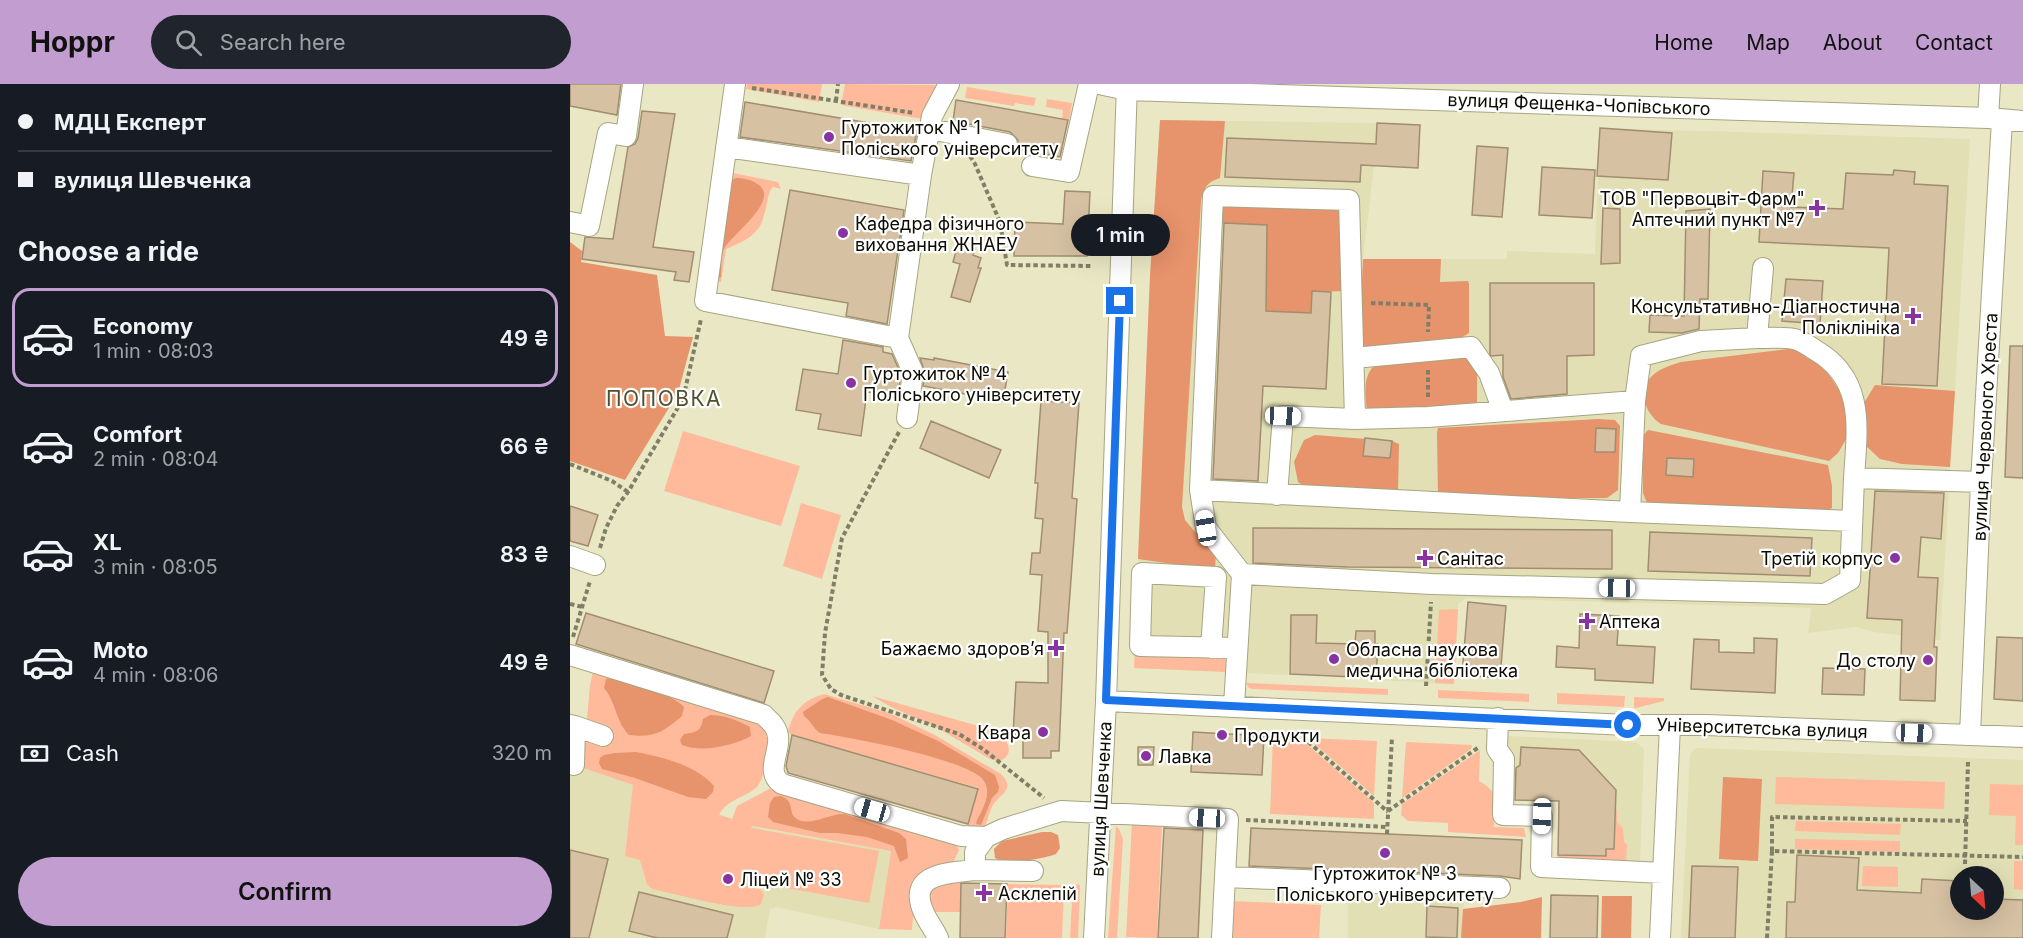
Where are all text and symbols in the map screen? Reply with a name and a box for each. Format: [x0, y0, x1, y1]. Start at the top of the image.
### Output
search box [151, 15, 571, 69]
text: Hoppr [30, 25, 115, 59]
icon: search [172, 26, 205, 59]
text: Search here [220, 29, 346, 55]
text: Home [1654, 30, 1713, 55]
text: Map [1746, 30, 1790, 55]
text: About [1823, 30, 1882, 55]
text: Contact [1915, 30, 1993, 55]
street label: вулиця Фещенка-Чопівського [1447, 89, 1711, 119]
text: МДЦ Експерт [54, 109, 206, 135]
place label: Гуртожиток № 1 Поліського університету [841, 117, 1059, 159]
marker: Гуртожиток № 1 Поліського університету [822, 130, 836, 144]
text: вулиця Шевченка [54, 167, 251, 193]
place label: ТОВ "Первоцвіт-Фарм" Аптечний пункт №7 [1600, 188, 1805, 230]
marker: ТОВ "Первоцвіт-Фарм" Аптечний пункт №7 [1810, 201, 1824, 215]
place label: Кафедра фізичного виховання ЖНАЕУ [855, 213, 1024, 255]
callout: 1 min [1070, 214, 1170, 256]
text: 1 min [1096, 223, 1145, 247]
marker: Кафедра фізичного виховання ЖНАЕУ [836, 226, 850, 240]
text: Choose a ride [18, 235, 199, 268]
route end [1106, 287, 1133, 314]
place label: Консультативно-Діагностична Поліклініка [1631, 296, 1900, 338]
marker: Консультативно-Діагностична Поліклініка [1904, 307, 1922, 325]
icon: car [21, 311, 75, 365]
street label: вулиця Червоного Хреста [1969, 312, 2001, 542]
text: Economy [93, 313, 193, 339]
text: 49 ₴ [499, 325, 549, 351]
text: 1 min · 08:03 [93, 339, 214, 363]
place label: Гуртожиток № 4 Поліського університету [863, 363, 1081, 405]
marker: Гуртожиток № 4 Поліського університету [844, 376, 858, 390]
district label: ПОПОВКА [606, 386, 722, 411]
car [1265, 406, 1301, 426]
icon: car [21, 419, 75, 473]
text: Comfort [93, 421, 182, 447]
text: 66 ₴ [500, 433, 549, 459]
text: 2 min · 08:04 [93, 447, 218, 471]
car [1194, 509, 1218, 547]
icon: car [21, 527, 75, 581]
text: XL [93, 529, 122, 555]
text: 83 ₴ [500, 541, 549, 567]
place label: Санітас [1437, 548, 1504, 569]
place label: Третій корпус [1761, 548, 1883, 569]
marker: Санітас [1418, 551, 1432, 565]
marker: Третій корпус [1888, 551, 1902, 565]
text: 3 min · 08:05 [93, 555, 218, 579]
car [1599, 579, 1635, 597]
place label: Аптека [1599, 611, 1660, 632]
marker: Аптека [1580, 614, 1594, 628]
icon: car [21, 635, 75, 689]
text: Moto [93, 637, 148, 663]
place label: Бажаємо здоровʼя [881, 638, 1044, 659]
place label: Обласна наукова медична бібліотека [1346, 639, 1518, 681]
marker: Бажаємо здоровʼя [1049, 641, 1063, 655]
text: 49 ₴ [499, 649, 549, 675]
place label: До столу [1836, 650, 1916, 671]
marker: Обласна наукова медична бібліотека [1327, 652, 1341, 666]
marker: До столу [1921, 653, 1935, 667]
text: 4 min · 08:06 [93, 663, 219, 687]
route start [1614, 711, 1641, 738]
street label: Університетська вулиця [1656, 714, 1868, 742]
street label: вулиця Шевченка [1086, 721, 1116, 877]
place label: Квара [977, 722, 1031, 743]
car [1896, 723, 1932, 743]
marker: Квара [1036, 725, 1050, 739]
place label: Продукти [1234, 725, 1320, 746]
marker: Продукти [1215, 728, 1229, 742]
icon: cash [18, 737, 51, 770]
text: Cash [66, 740, 119, 766]
text: 320 m [492, 741, 552, 765]
place label: Лавка [1158, 746, 1212, 767]
marker: Лавка [1139, 749, 1153, 763]
car [852, 796, 892, 824]
car [1532, 798, 1552, 834]
car [1189, 808, 1225, 828]
marker: Гуртожиток № 3 Поліського університету [1378, 846, 1392, 860]
button: Confirm [18, 857, 552, 926]
place label: Гуртожиток № 3 Поліського університету [1276, 863, 1494, 905]
north arrow [1950, 866, 2004, 920]
map controls [1950, 866, 2004, 920]
place label: Ліцей № 33 [740, 869, 842, 890]
marker: Ліцей № 33 [721, 872, 735, 886]
place label: Асклепій [998, 883, 1077, 904]
marker: Асклепій [975, 884, 993, 902]

